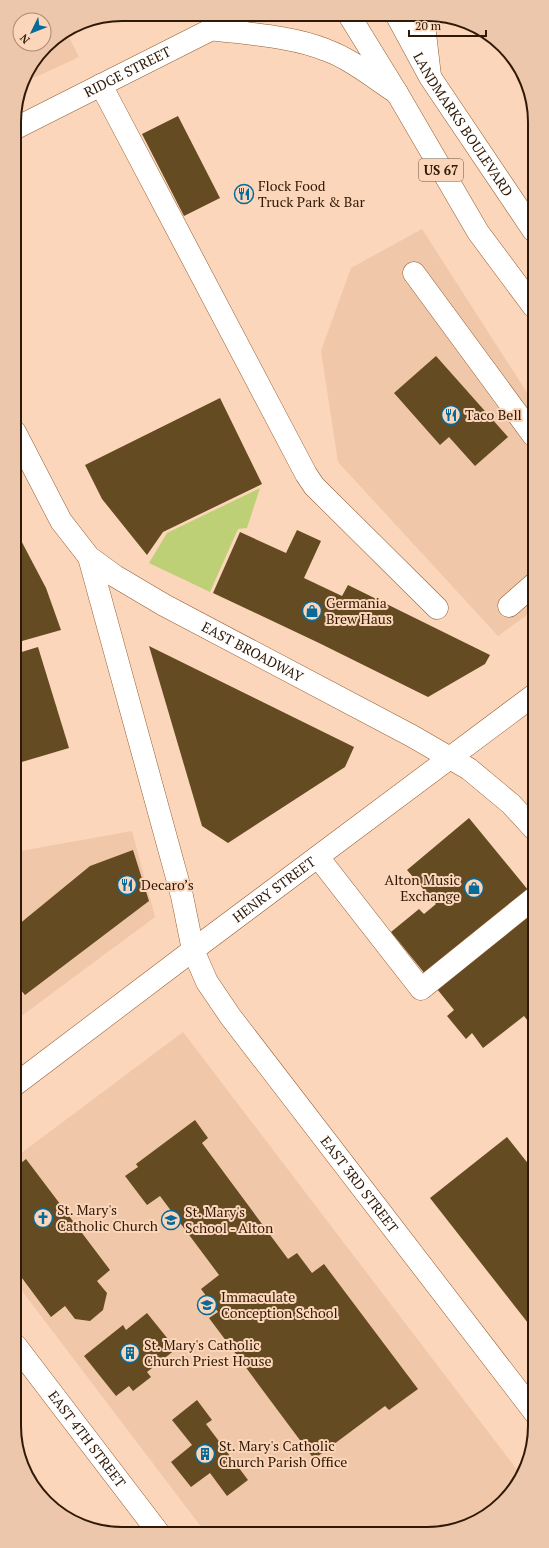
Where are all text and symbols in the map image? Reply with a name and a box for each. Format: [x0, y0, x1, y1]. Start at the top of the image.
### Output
north arrow [12, 12, 52, 52]
scale bar [409, 12, 486, 38]
text: 20 m [415, 18, 442, 33]
text: N [16, 31, 33, 47]
street label: RIDGE STREET [80, 41, 174, 101]
street label: LANDMARKS BOULEVARD [409, 49, 518, 200]
road number: US 67 [419, 159, 463, 181]
place label: Flock Food Truck Park & Bar [258, 176, 365, 211]
restaurant icon: Flock Food Truck Park & Bar [233, 183, 255, 205]
restaurant icon: Taco Bell [440, 404, 462, 426]
place label: Taco Bell [465, 405, 522, 424]
place label: Germania Brew Haus [326, 593, 392, 628]
shop icon: Germania Brew Haus [301, 600, 323, 622]
street label: EAST BROADWAY [199, 617, 308, 686]
street label: HENRY STREET [228, 852, 319, 926]
place label: Alton Music Exchange [385, 870, 460, 905]
restaurant icon: Decaro’s [116, 874, 138, 896]
place label: Decaro’s [141, 875, 194, 894]
shop icon: Alton Music Exchange [463, 877, 485, 899]
street label: EAST 3RD STREET [317, 1132, 403, 1237]
place label: St. Mary's Catholic Church [57, 1200, 158, 1235]
place label: St. Mary's School - Alton [185, 1202, 274, 1237]
church icon: St. Mary's Catholic Church [32, 1207, 54, 1229]
school or university icon: St. Mary's School - Alton [160, 1209, 182, 1231]
place label: Immaculate Conception School [221, 1287, 338, 1322]
school or university icon: Immaculate Conception School [196, 1294, 218, 1316]
place label: St. Mary's Catholic Church Priest House [144, 1335, 271, 1370]
building icon: St. Mary's Catholic Church Priest House [119, 1342, 141, 1364]
street label: EAST 4TH STREET [44, 1386, 131, 1491]
place label: St. Mary's Catholic Church Parish Office [219, 1436, 347, 1471]
building icon: St. Mary's Catholic Church Parish Office [194, 1443, 216, 1465]

